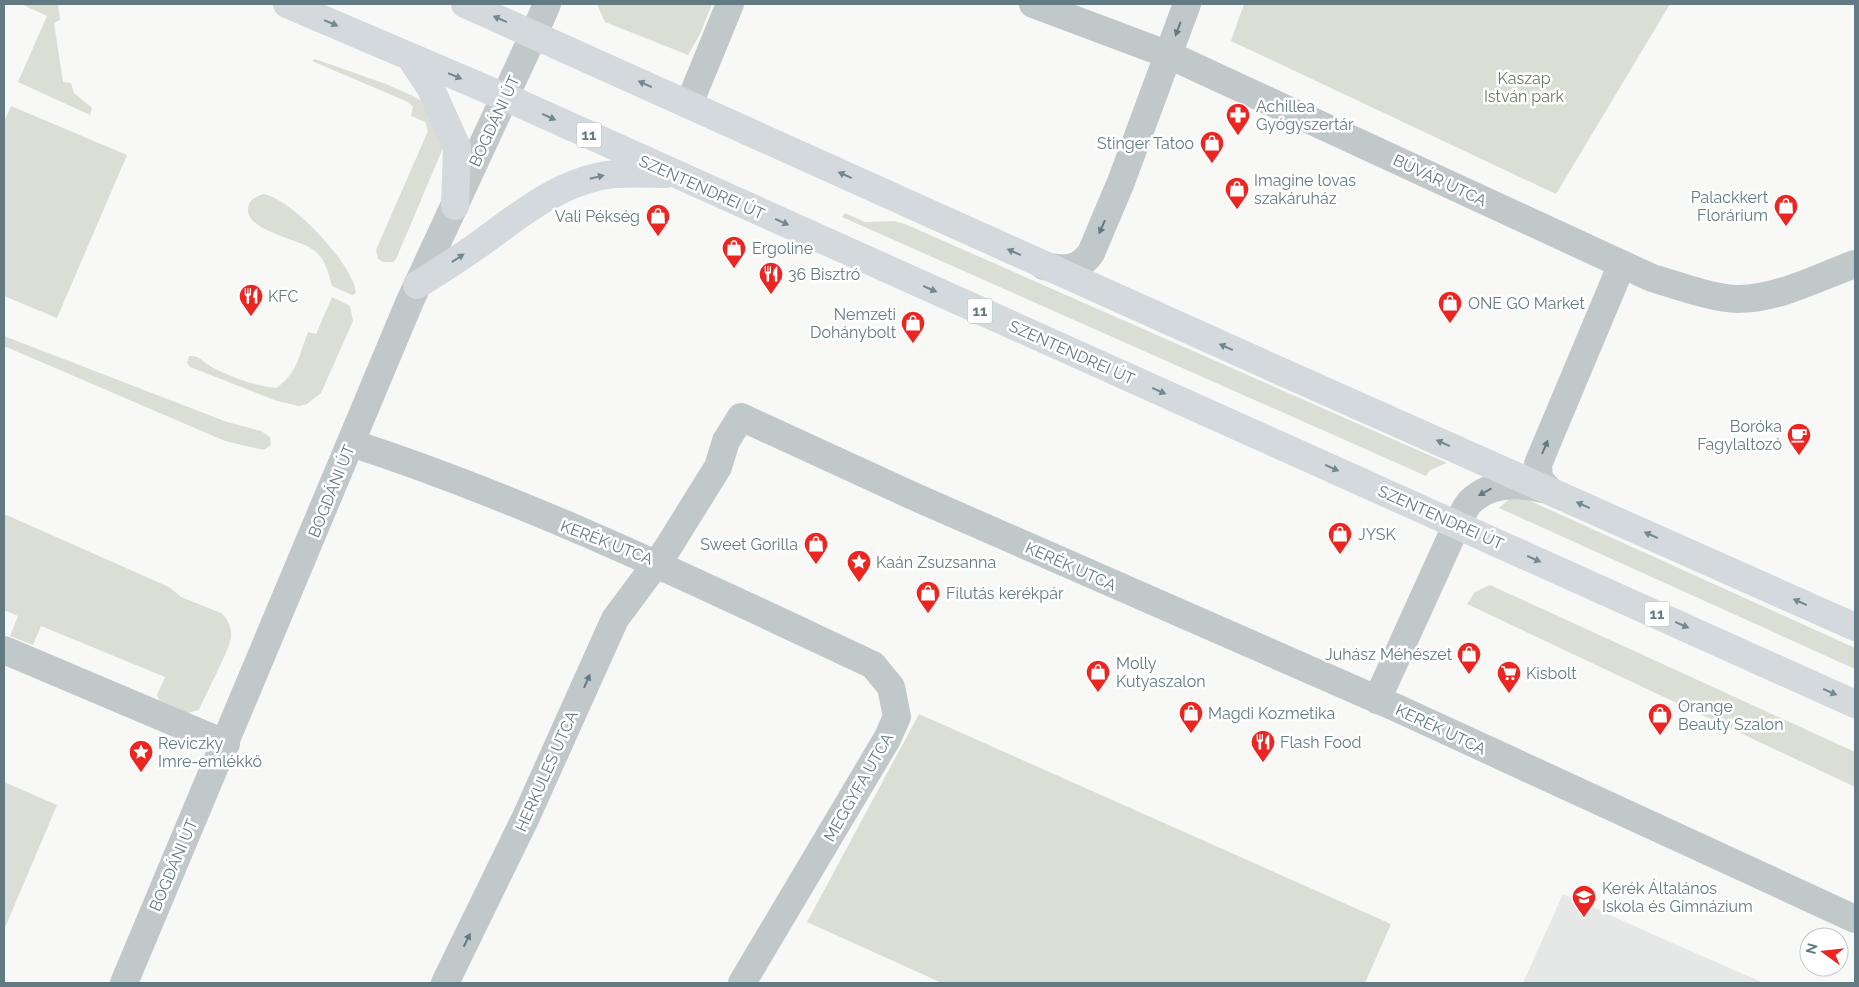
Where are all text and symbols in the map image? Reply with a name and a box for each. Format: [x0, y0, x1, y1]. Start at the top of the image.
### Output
one-way arrow [493, 15, 507, 23]
one-way arrow [324, 20, 338, 28]
one-way arrow [1174, 22, 1181, 37]
park label: Kaszap István park [1484, 69, 1565, 106]
one-way arrow [448, 72, 462, 80]
street label: BOGDÁNI ÚT [464, 72, 524, 170]
one-way arrow [638, 80, 652, 88]
place label: Achillea Gyógyszertár [1256, 97, 1354, 134]
pharmacy icon: Achillea Gyógyszertár [1225, 102, 1251, 136]
one-way arrow [542, 114, 556, 122]
road number: 11 [576, 122, 602, 148]
shop icon: Stinger Tatoo [1199, 130, 1225, 164]
place label: Stinger Tatoo [1097, 134, 1194, 153]
street label: SZENTENDREI ÚT [636, 150, 768, 224]
street label: BÚVÁR UTCA [1390, 150, 1490, 210]
one-way arrow [838, 171, 852, 179]
place label: Imagine lovas szakáruház [1254, 171, 1356, 208]
one-way arrow [589, 173, 604, 181]
shop icon: Imagine lovas szakáruház [1224, 176, 1250, 210]
place label: Palackkert Florárium [1691, 188, 1769, 225]
shop icon: Palackkert Florárium [1773, 193, 1799, 227]
shop icon: Vali Pékség [645, 203, 671, 237]
place label: Vali Pékség [555, 207, 640, 226]
one-way arrow [775, 219, 789, 227]
one-way arrow [1098, 220, 1106, 234]
shop icon: Ergoline [721, 235, 747, 269]
place label: Ergoline [752, 239, 813, 258]
one-way arrow [1007, 248, 1021, 256]
one-way arrow [451, 254, 465, 263]
restaurant icon: 36 Bisztró [758, 261, 784, 295]
place label: 36 Bisztró [788, 265, 860, 284]
restaurant icon: KFC [238, 283, 264, 317]
one-way arrow [923, 285, 937, 293]
place label: KFC [268, 287, 298, 306]
shop icon: ONE GO Market [1437, 290, 1463, 324]
place label: ONE GO Market [1468, 294, 1585, 313]
road number: 11 [968, 298, 992, 324]
place label: Nemzeti Dohánybolt [810, 305, 897, 342]
shop icon: Nemzeti Dohánybolt [900, 310, 926, 344]
street label: SZENTENDREI ÚT [1006, 315, 1138, 389]
one-way arrow [1219, 343, 1233, 351]
one-way arrow [1152, 387, 1166, 395]
place label: Boróka Fagylaltozó [1697, 417, 1782, 454]
cafe icon: Boróka Fagylaltozó [1786, 422, 1812, 456]
one-way arrow [1436, 438, 1450, 446]
one-way arrow [1541, 440, 1549, 454]
street label: BOGDÁNI ÚT [303, 442, 359, 540]
one-way arrow [1325, 465, 1339, 473]
street label: SZENTENDREI ÚT [1375, 480, 1507, 554]
one-way arrow [1479, 488, 1492, 497]
one-way arrow [1576, 501, 1590, 509]
street label: KERÉK UTCA [558, 515, 656, 569]
shop icon: JYSK [1327, 521, 1353, 555]
place label: JYSK [1358, 525, 1396, 544]
shop icon: Sweet Gorilla [803, 531, 829, 565]
one-way arrow [1644, 531, 1658, 539]
place label: Sweet Gorilla [700, 535, 798, 554]
street label: KERÉK UTCA [1022, 537, 1120, 595]
place icon: Kaán Zsuzsanna [846, 549, 872, 583]
place label: Kaán Zsuzsanna [876, 553, 996, 572]
one-way arrow [1527, 555, 1541, 563]
shop icon: Filutás kerékpár [915, 580, 941, 614]
place label: Filutás kerékpár [946, 584, 1064, 603]
one-way arrow [1793, 598, 1807, 606]
road number: 11 [1644, 602, 1670, 626]
one-way arrow [1675, 622, 1689, 630]
shop icon: Juhász Méhészet [1456, 641, 1482, 675]
place label: Juhász Méhészet [1325, 645, 1453, 664]
place label: Molly Kutyaszalon [1116, 654, 1206, 691]
shop icon: Molly Kutyaszalon [1085, 659, 1111, 693]
supermarket icon: Kisbolt [1496, 660, 1522, 694]
place label: Kisbolt [1526, 664, 1577, 683]
one-way arrow [583, 674, 591, 688]
one-way arrow [1823, 689, 1837, 697]
place label: Orange Beauty Szalon [1678, 697, 1783, 734]
street label: KERÉK UTCA [1393, 699, 1490, 759]
shop icon: Magdi Kozmetika [1178, 700, 1204, 734]
shop icon: Orange Beauty Szalon [1647, 702, 1673, 736]
place label: Magdi Kozmetika [1208, 704, 1335, 723]
street label: HERKULES UTCA [511, 708, 582, 835]
street label: MEGGYFA UTCA [820, 729, 897, 845]
restaurant icon: Flash Food [1250, 729, 1276, 763]
place label: Flash Food [1280, 733, 1362, 752]
place label: Reviczky Imre-emlékkő [158, 734, 262, 771]
place icon: Reviczky Imre-emlékkő [128, 739, 154, 773]
street label: BOGDÁNI ÚT [145, 816, 201, 914]
place label: Kerék Általános Iskola és Gimnázium [1602, 878, 1753, 916]
school or university icon: Kerék Általános Iskola és Gimnázium [1571, 884, 1597, 918]
north arrow [1799, 927, 1849, 977]
one-way arrow [462, 932, 471, 947]
text: N [1802, 941, 1821, 956]

